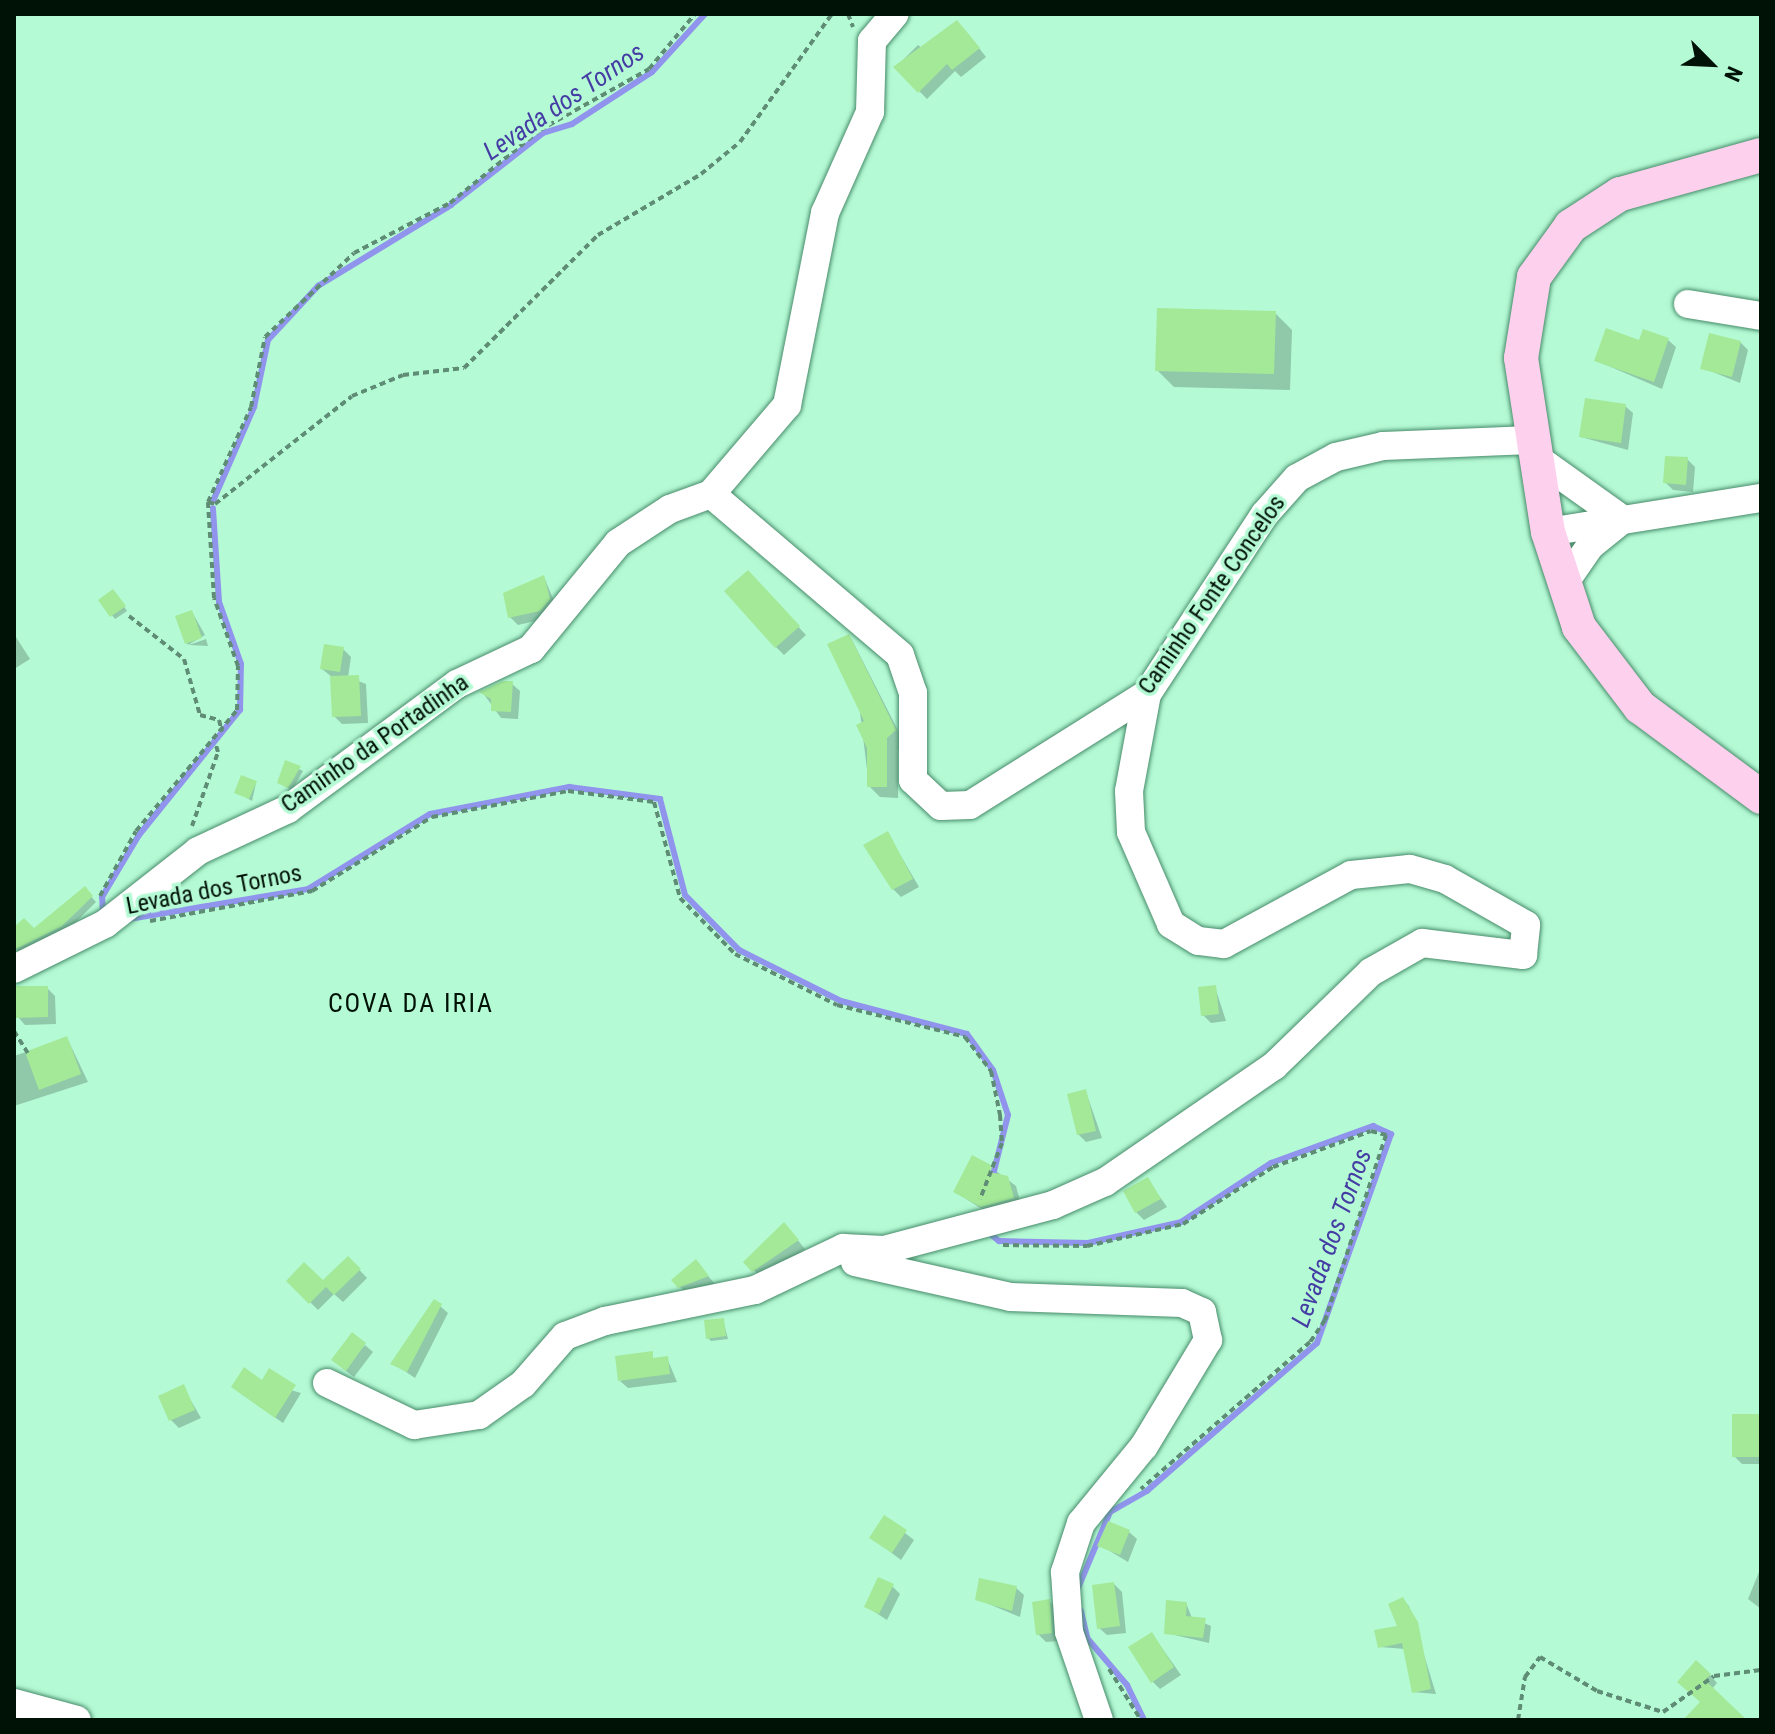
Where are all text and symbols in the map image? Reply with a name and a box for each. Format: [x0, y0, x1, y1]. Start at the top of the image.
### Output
north arrow [1671, 24, 1751, 104]
water label: Levada dos Tornos [477, 36, 651, 168]
text: N [1719, 63, 1748, 85]
street label: Caminho Fonte Concelos [1132, 490, 1292, 700]
street label: Caminho da Portadinha [276, 668, 474, 820]
street label: Levada dos Tornos [124, 859, 304, 921]
district label: COVA DA IRIA [328, 988, 494, 1020]
water label: Levada dos Tornos [1285, 1144, 1379, 1332]

